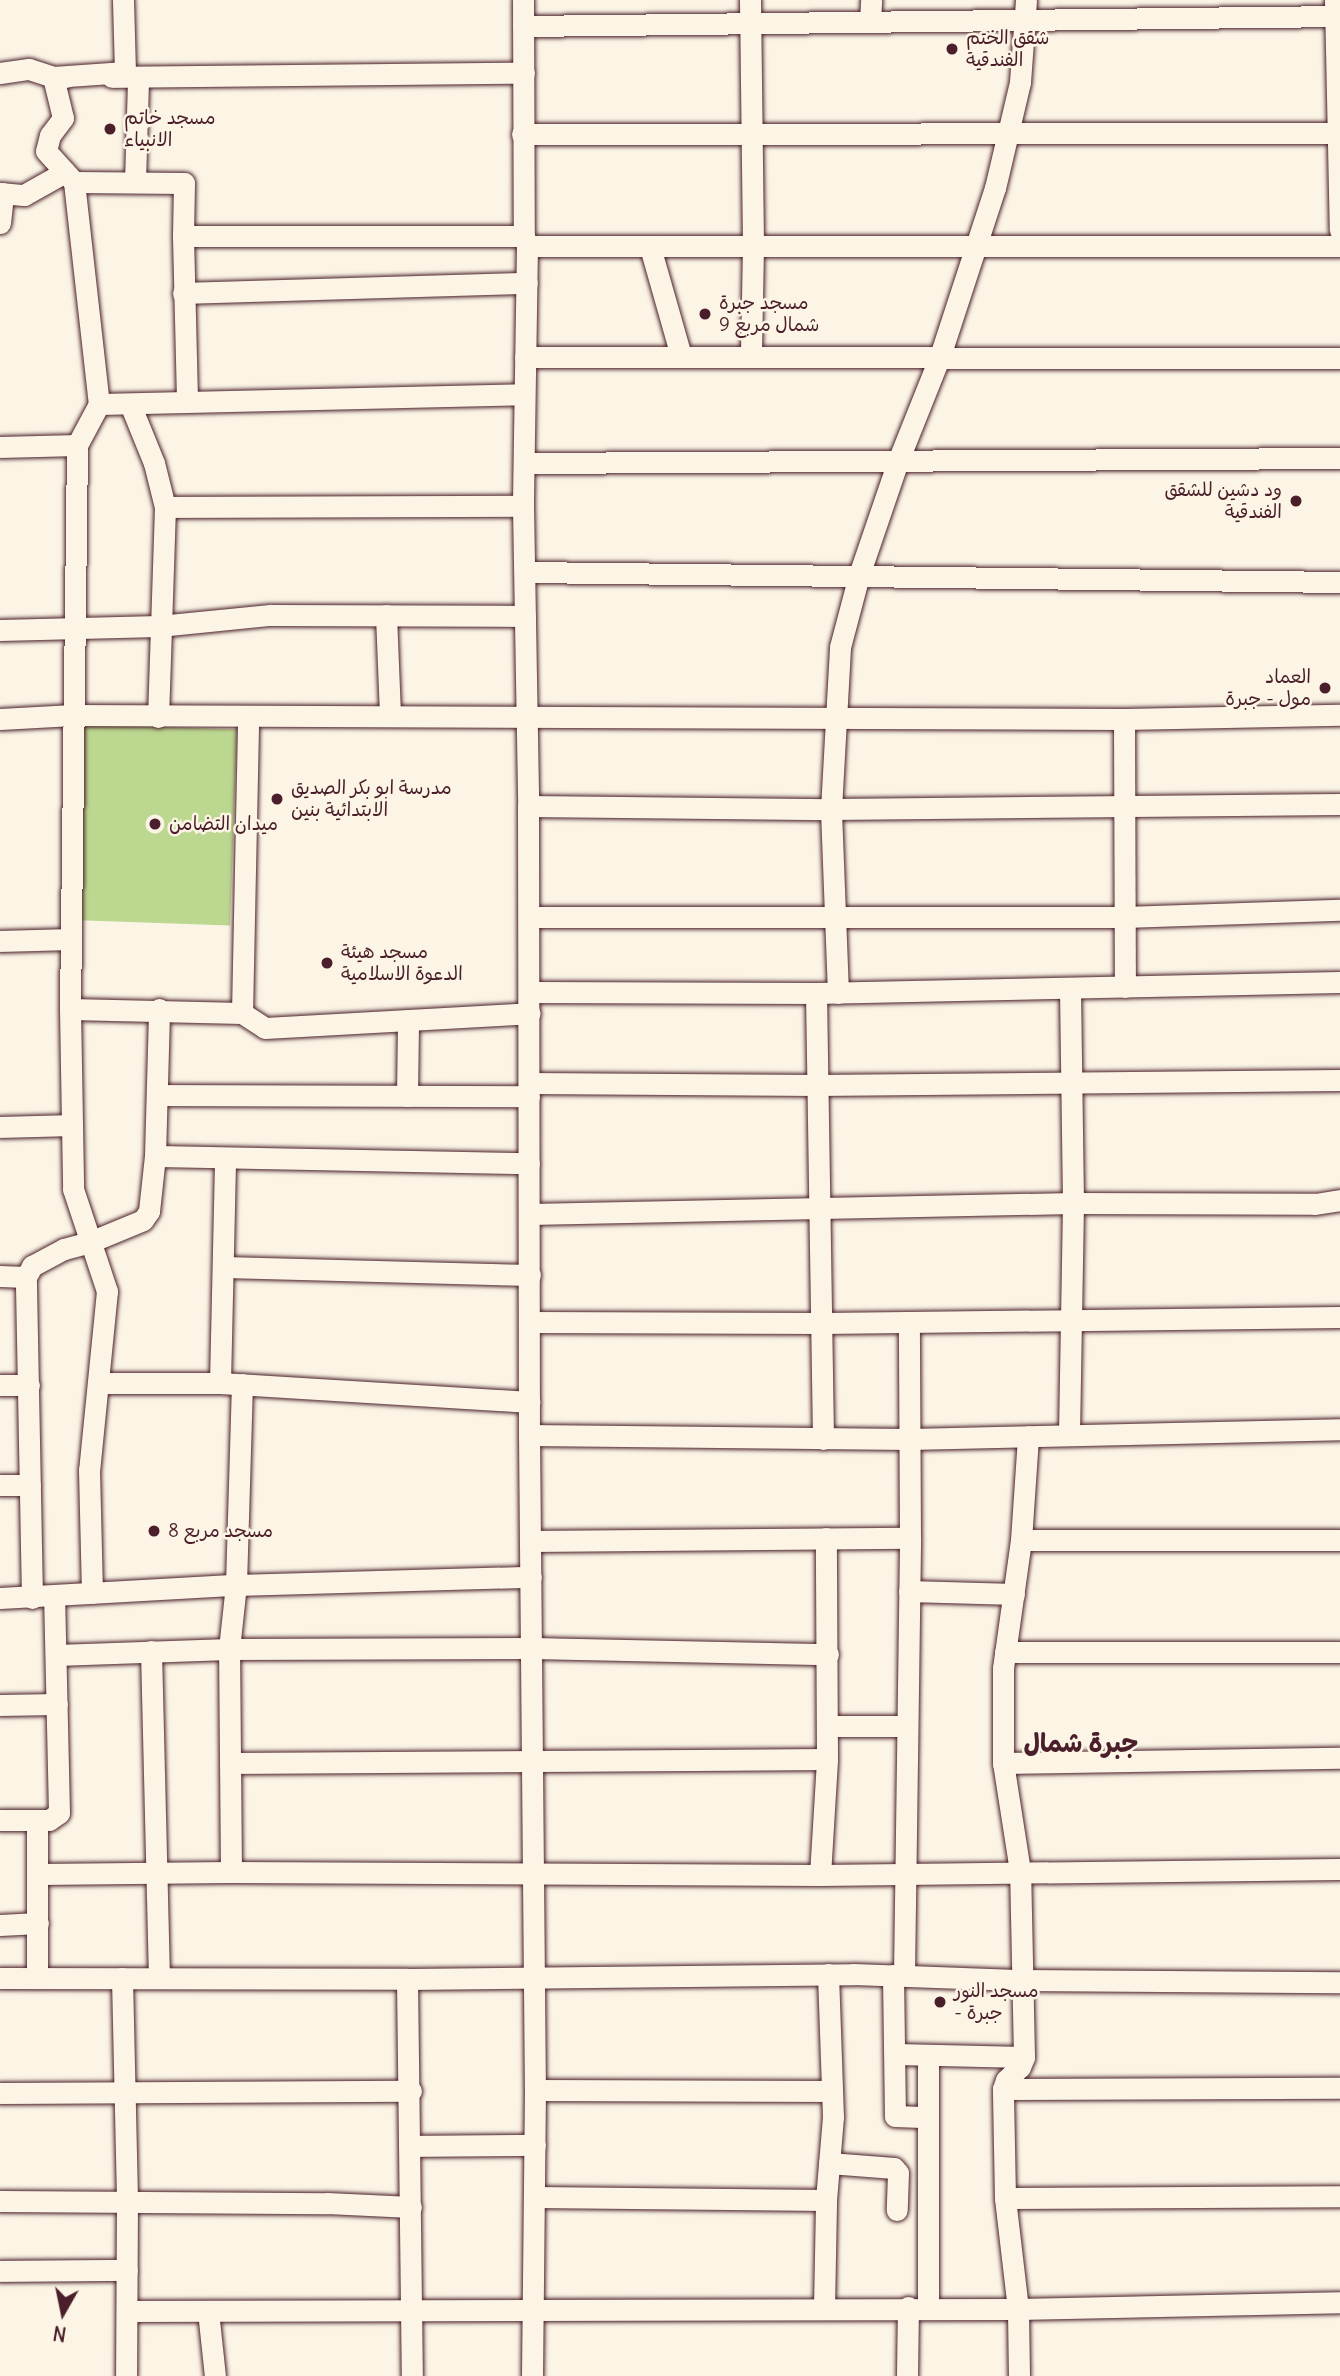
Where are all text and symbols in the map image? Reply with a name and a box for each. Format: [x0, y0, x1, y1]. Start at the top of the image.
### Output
place label: شقق الختم الفندقية [966, 27, 1049, 71]
marker: شقق الختم الفندقية [944, 41, 960, 57]
place label: مسجد خاتم الانبياء [124, 107, 216, 151]
marker: مسجد خاتم الانبياء [102, 121, 118, 137]
place label: مسجد جبرة شمال مربع 9 [719, 292, 819, 336]
marker: مسجد جبرة شمال مربع 9 [697, 306, 713, 322]
place label: ود دشين للشقق الفندقية [1164, 479, 1282, 523]
marker: ود دشين للشقق الفندقية [1288, 493, 1304, 509]
place label: العماد مول - جبرة [1225, 666, 1311, 710]
marker: العماد مول - جبرة [1317, 680, 1333, 696]
place label: مدرسة ابو بكر الصديق الابتدائية بنين [291, 777, 452, 821]
marker: مدرسة ابو بكر الصديق الابتدائية بنين [269, 791, 285, 807]
place label: ميدان التضامن [169, 813, 278, 835]
marker: ميدان التضامن [147, 816, 163, 832]
place label: مسجد هيئة الدعوة الاسلامية [341, 941, 463, 985]
marker: مسجد هيئة الدعوة الاسلامية [319, 955, 335, 971]
place label: مسجد مربع 8 [168, 1520, 273, 1542]
marker: مسجد مربع 8 [146, 1523, 162, 1539]
district label: جبرة شمال [1024, 1727, 1138, 1759]
place label: مسجد النور - جبرة [954, 1980, 1039, 2024]
marker: مسجد النور - جبرة [932, 1994, 948, 2010]
north arrow [28, 2278, 98, 2348]
text: N [51, 2321, 68, 2347]

